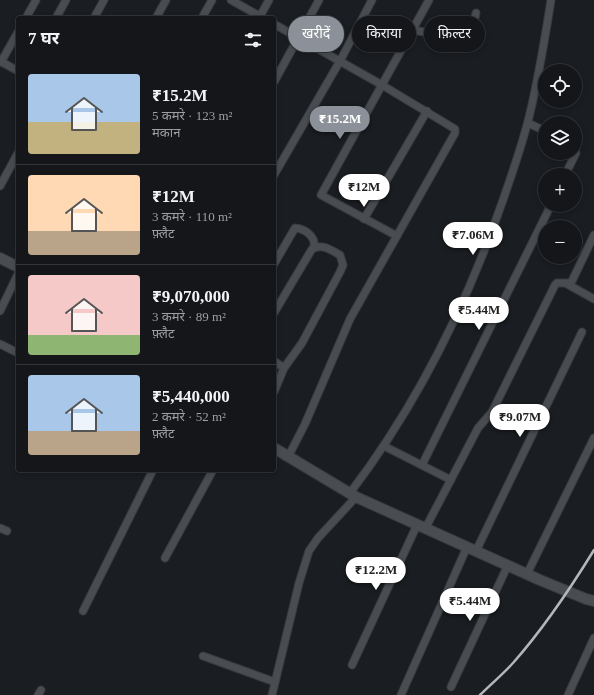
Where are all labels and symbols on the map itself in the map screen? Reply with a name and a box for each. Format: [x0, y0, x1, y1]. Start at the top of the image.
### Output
pin: ₹15.2M [307, 106, 373, 140]
pin: ₹12M [340, 174, 388, 208]
pin: ₹7.06M [440, 222, 506, 256]
pin: ₹5.44M [446, 297, 512, 331]
pin: ₹9.07M [487, 404, 553, 438]
pin: ₹12.2M [343, 557, 409, 591]
pin: ₹5.44M [437, 588, 503, 622]

